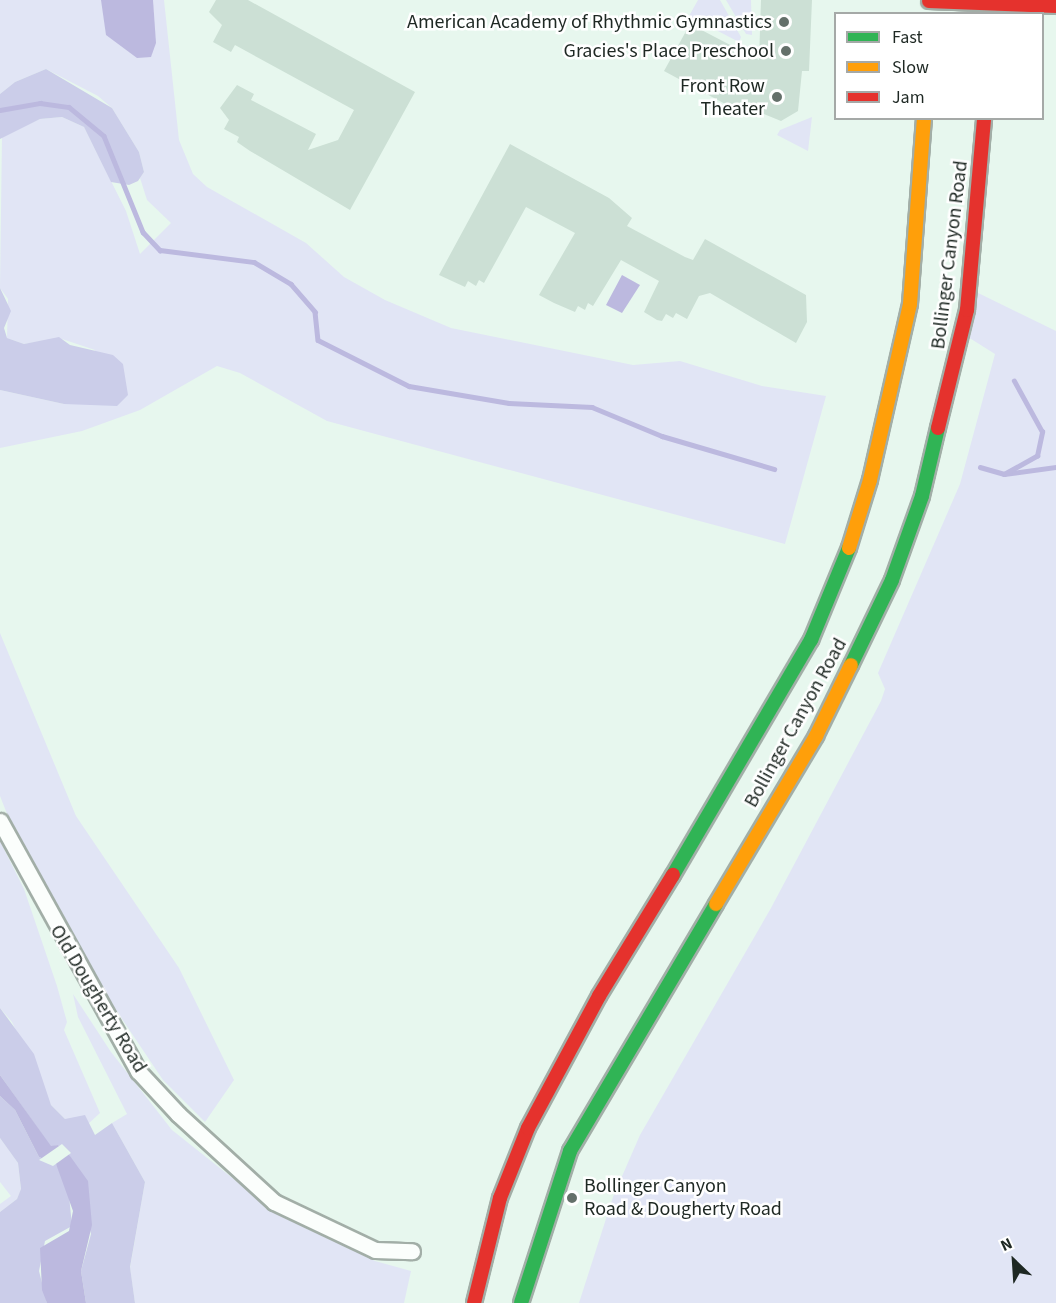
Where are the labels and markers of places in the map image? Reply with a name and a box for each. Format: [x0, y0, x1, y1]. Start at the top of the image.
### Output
place label: American Academy of Rhythmic Gymnastics [407, 10, 772, 34]
marker: American Academy of Rhythmic Gymnastics [777, 15, 791, 29]
place label: Gracies's Place Preschool [564, 39, 774, 63]
marker: Gracies's Place Preschool [779, 44, 793, 58]
place label: Front Row Theater [680, 74, 765, 121]
marker: Front Row Theater [770, 90, 784, 104]
place label: Bollinger Canyon Road & Dougherty Road [584, 1174, 782, 1221]
marker: Bollinger Canyon Road & Dougherty Road [565, 1191, 579, 1205]

